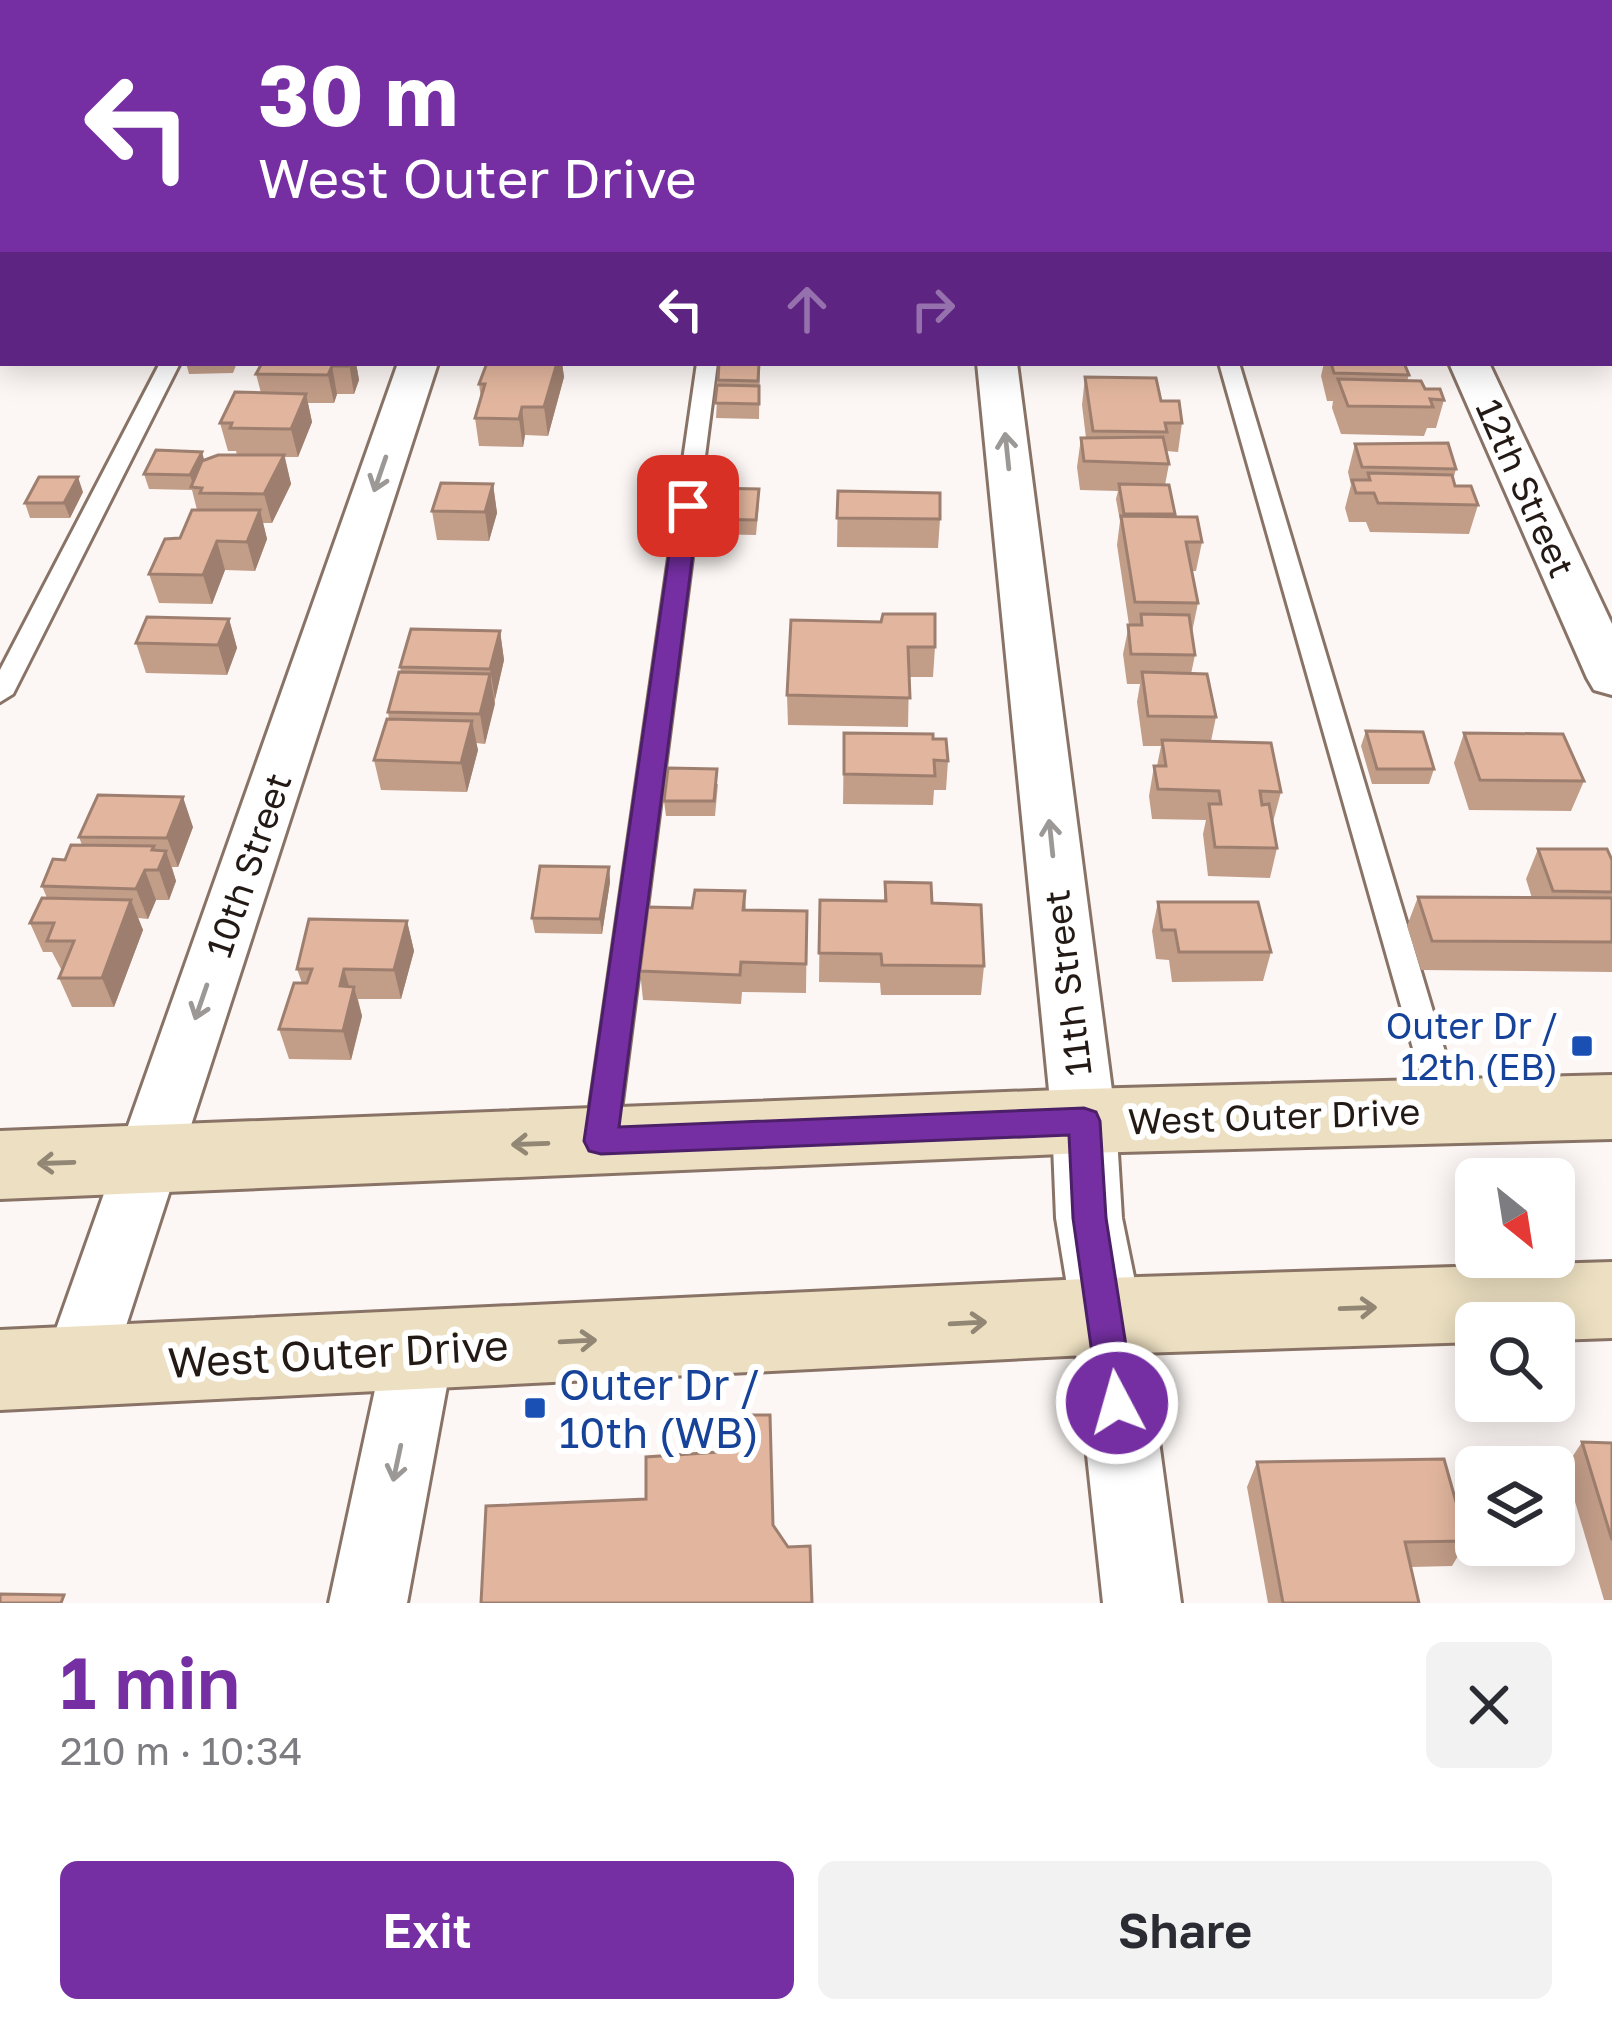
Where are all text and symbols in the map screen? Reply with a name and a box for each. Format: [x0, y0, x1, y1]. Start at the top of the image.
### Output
text: 30 m [258, 44, 458, 144]
icon: left [60, 48, 216, 204]
text: West Outer Drive [258, 145, 697, 210]
icon: left [648, 276, 714, 342]
icon: ahead [774, 276, 840, 342]
icon: right [900, 276, 966, 342]
street label: 12th Street [1468, 392, 1584, 584]
one-way arrow [995, 432, 1018, 471]
one-way arrow [368, 454, 390, 492]
pin [637, 455, 739, 557]
icon: arrive [655, 473, 721, 539]
street label: 10th Street [196, 767, 300, 963]
one-way arrow [1039, 820, 1061, 859]
street label: 11th Street [1034, 888, 1100, 1078]
one-way arrow [189, 983, 210, 1020]
place label: Outer Dr / 12th (EB) [1386, 1004, 1558, 1088]
marker: Outer Dr / 12th (EB) [1569, 1033, 1595, 1059]
street label: West Outer Drive [1127, 1089, 1421, 1143]
one-way arrow [511, 1133, 550, 1156]
one-way arrow [37, 1152, 76, 1175]
north arrow [1455, 1158, 1575, 1278]
map controls [1455, 1158, 1575, 1566]
one-way arrow [1338, 1296, 1377, 1319]
button: search [1455, 1302, 1575, 1422]
one-way arrow [948, 1311, 987, 1334]
street label: West Outer Drive [166, 1319, 510, 1387]
one-way arrow [558, 1329, 597, 1352]
position arrow [1054, 1340, 1180, 1466]
place label: Outer Dr / 10th (WB) [559, 1359, 760, 1457]
marker: Outer Dr / 10th (WB) [522, 1395, 548, 1421]
one-way arrow [384, 1444, 407, 1482]
button: layers [1455, 1446, 1575, 1566]
text: 1 min [60, 1638, 240, 1725]
button: close [1426, 1642, 1552, 1768]
text: 210 m · 10:34 [60, 1727, 303, 1774]
button: Exit [60, 1861, 794, 1999]
button: Share [818, 1861, 1552, 1999]

